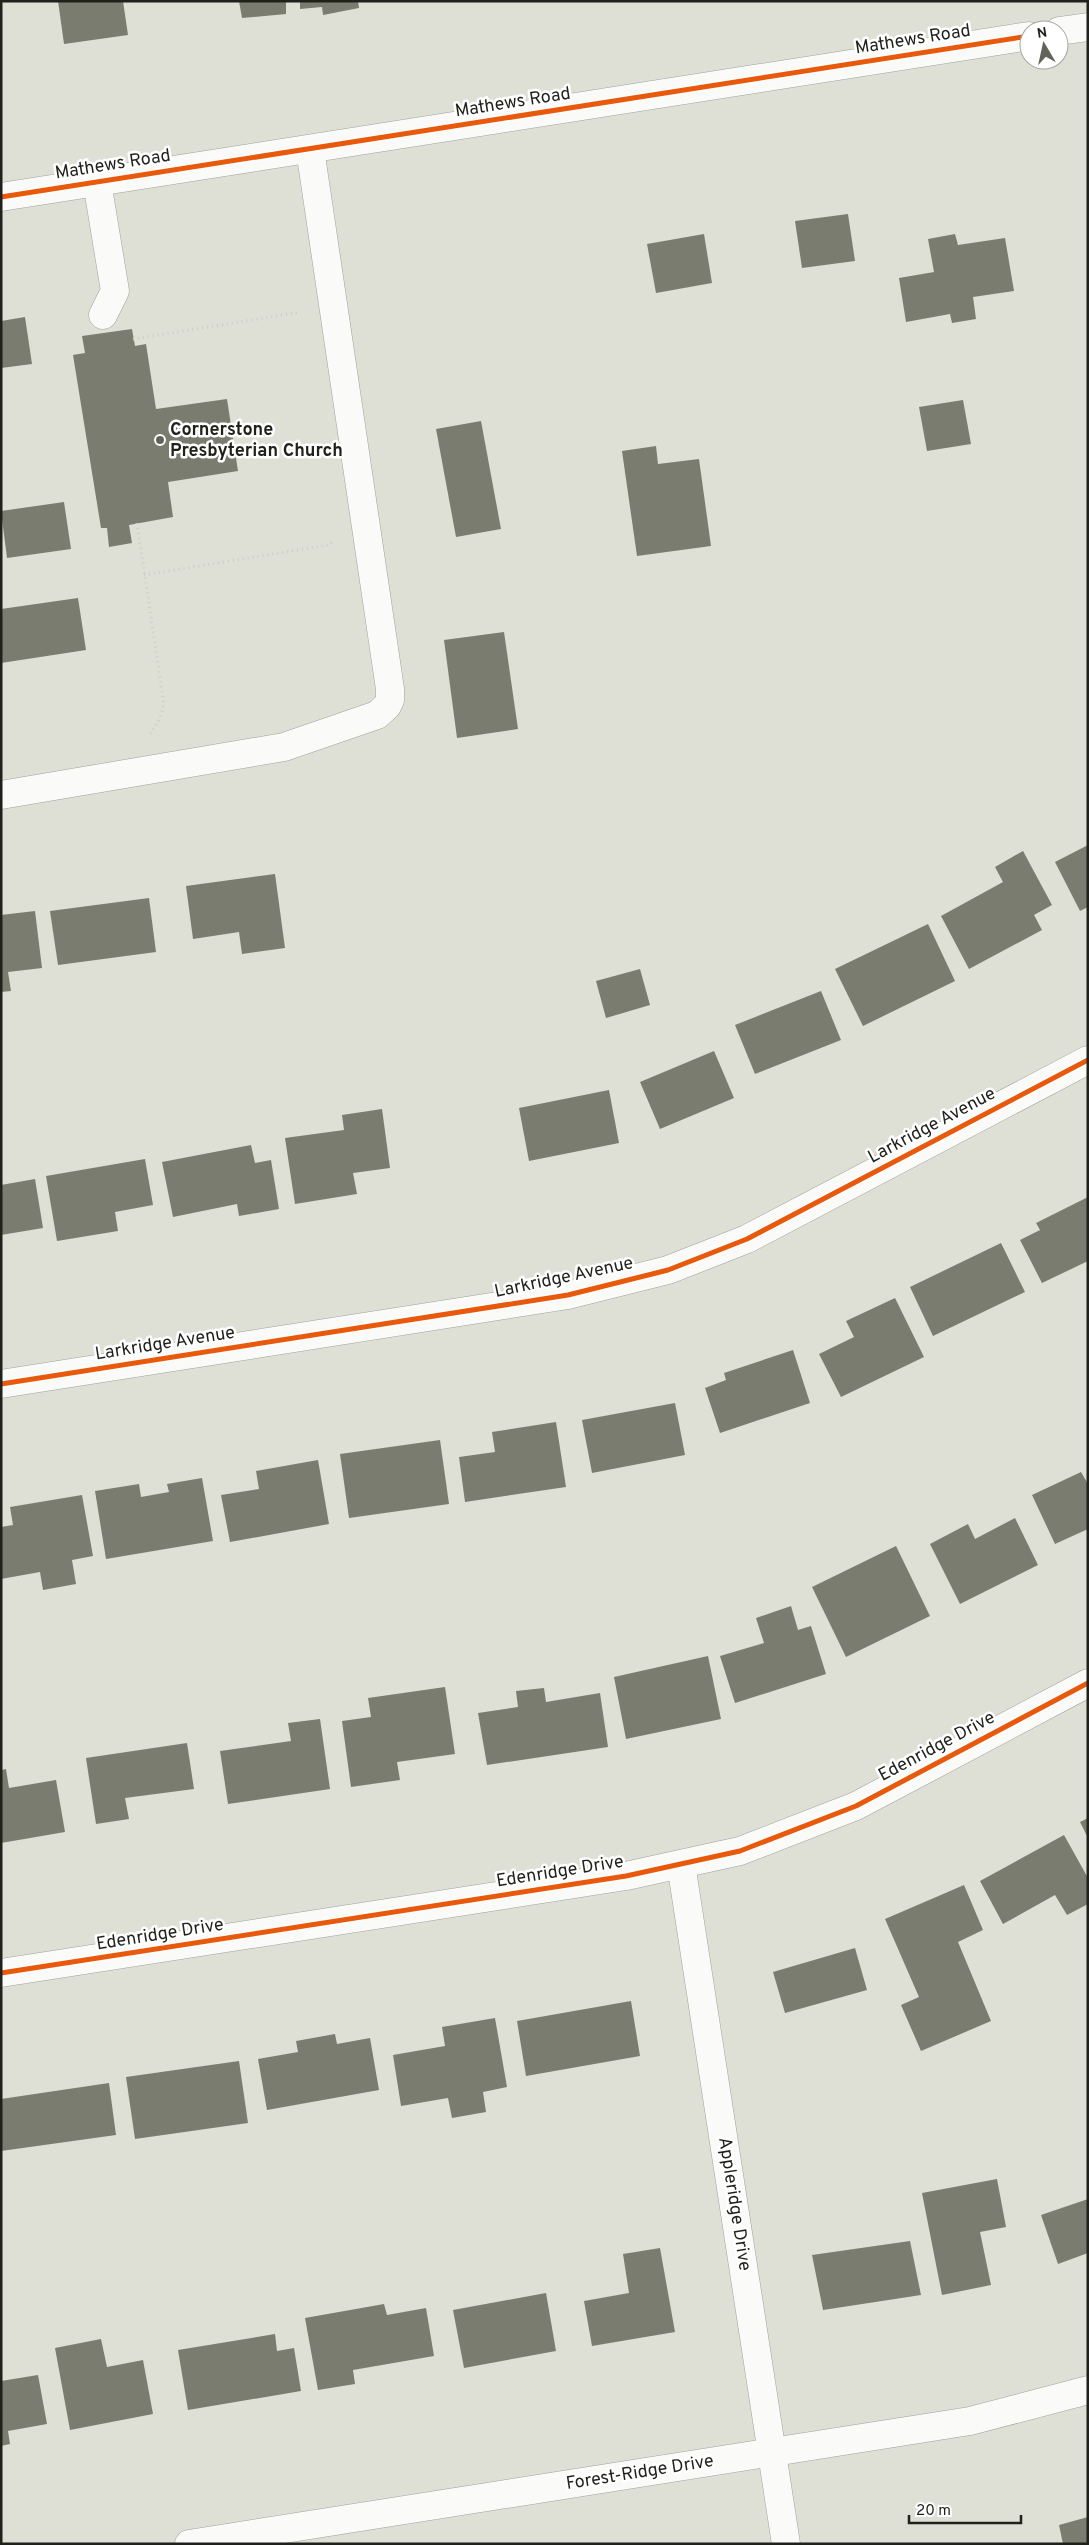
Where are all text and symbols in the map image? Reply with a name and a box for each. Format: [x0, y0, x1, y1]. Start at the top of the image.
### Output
street label: Mathews Road [854, 20, 972, 60]
north arrow [1019, 20, 1069, 70]
text: N [1036, 24, 1049, 43]
street label: Mathews Road [454, 83, 572, 123]
street label: Mathews Road [54, 145, 172, 185]
place label: Cornerstone Presbyterian Church [170, 419, 343, 463]
marker: Cornerstone Presbyterian Church [154, 434, 166, 446]
street label: Larkridge Avenue [864, 1083, 1000, 1169]
street label: Larkridge Avenue [492, 1252, 636, 1304]
street label: Larkridge Avenue [93, 1322, 237, 1366]
street label: Edenridge Drive [875, 1707, 999, 1787]
street label: Edenridge Drive [495, 1851, 625, 1893]
street label: Edenridge Drive [95, 1914, 225, 1956]
street label: Appleridge Drive [712, 2135, 756, 2273]
street label: Forest-Ridge Drive [565, 2450, 715, 2496]
scale bar [909, 2492, 1022, 2524]
text: 20 m [916, 2502, 951, 2521]

